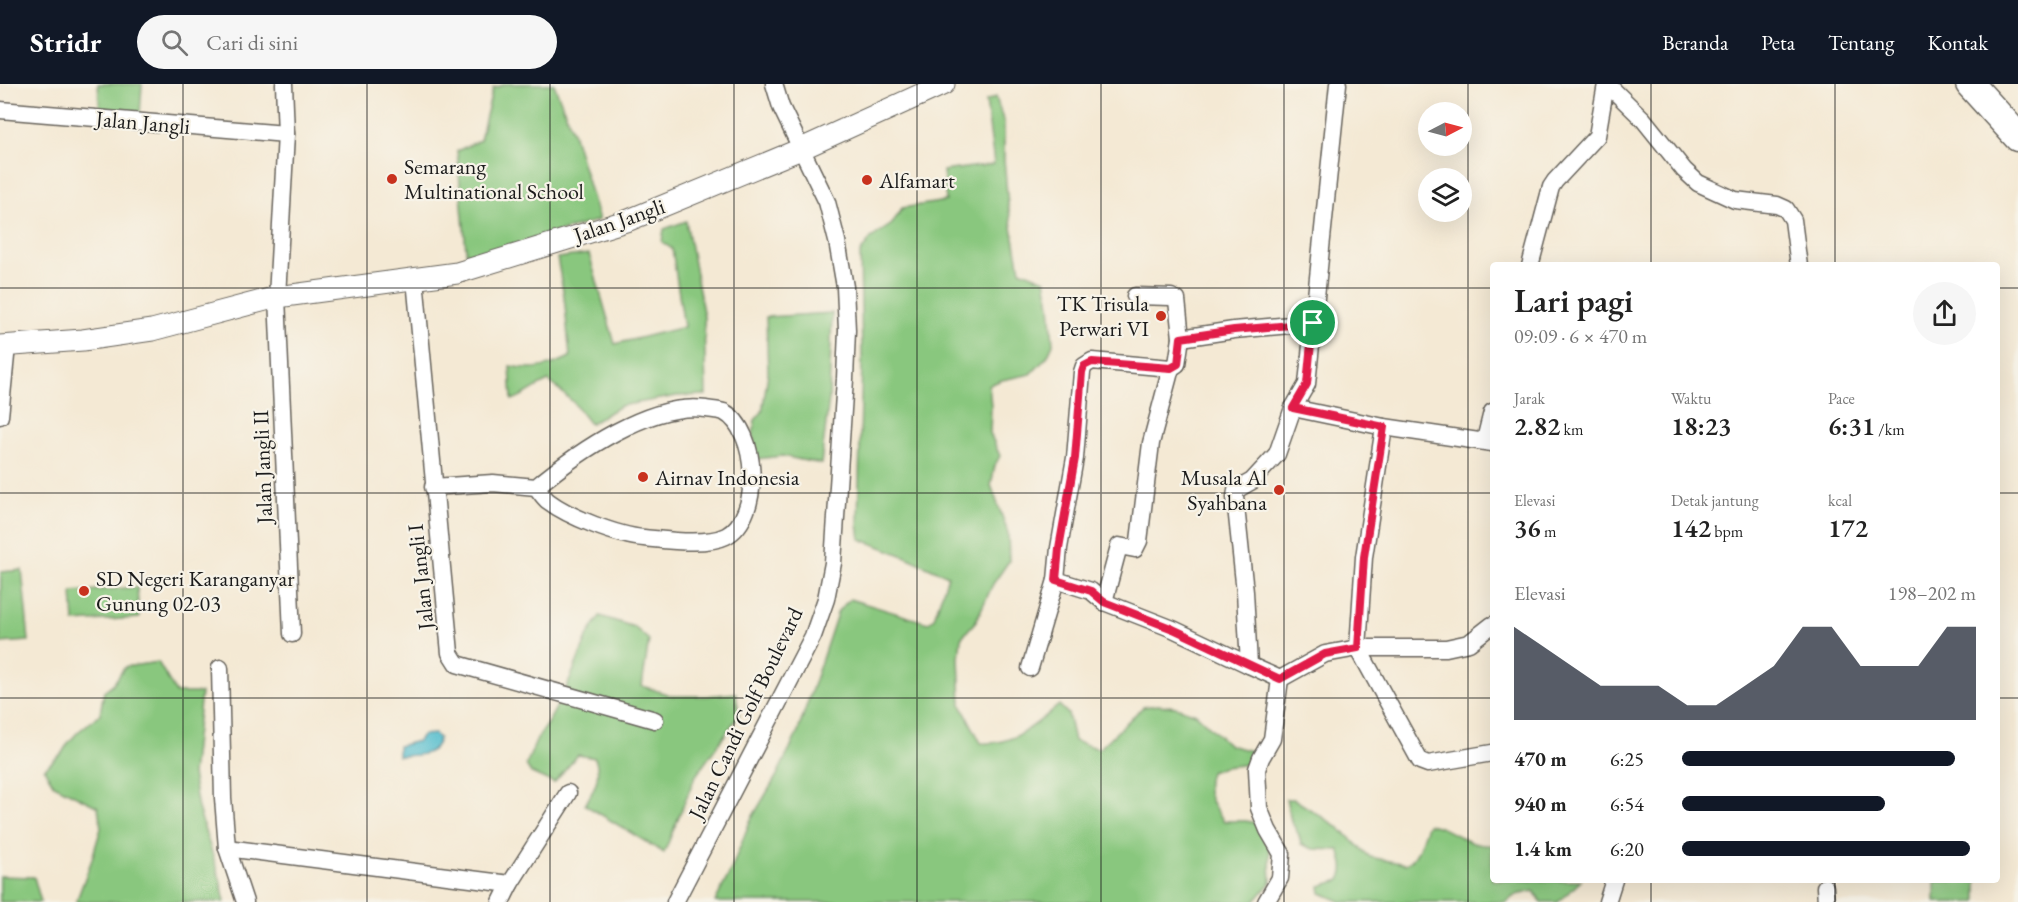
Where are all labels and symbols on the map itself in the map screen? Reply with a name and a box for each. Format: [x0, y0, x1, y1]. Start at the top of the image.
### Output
north arrow [1418, 102, 1472, 156]
street label: Jalan Jangli [93, 104, 191, 141]
place label: Semarang Multinational School [404, 152, 584, 206]
place label: Alfamart [878, 166, 955, 195]
marker: Semarang Multinational School [385, 172, 399, 186]
marker: Alfamart [860, 173, 874, 187]
street label: Jalan Jangli [568, 191, 669, 250]
place label: TK Trisula Perwari VI [1057, 289, 1150, 343]
pin [1287, 297, 1338, 348]
marker: TK Trisula Perwari VI [1154, 309, 1168, 323]
street label: Jalan Jangli II [246, 409, 279, 526]
place label: Airnav Indonesia [654, 463, 800, 492]
place label: Musala Al Syahbana [1181, 463, 1267, 517]
marker: Airnav Indonesia [636, 470, 650, 484]
marker: Musala Al Syahbana [1272, 483, 1286, 497]
street label: Jalan Jangli I [400, 522, 441, 633]
place label: SD Negeri Karanganyar Gunung 02-03 [96, 564, 295, 618]
marker: SD Negeri Karanganyar Gunung 02-03 [77, 584, 91, 598]
street label: Jalan Candi Golf Boulevard [681, 602, 810, 826]

